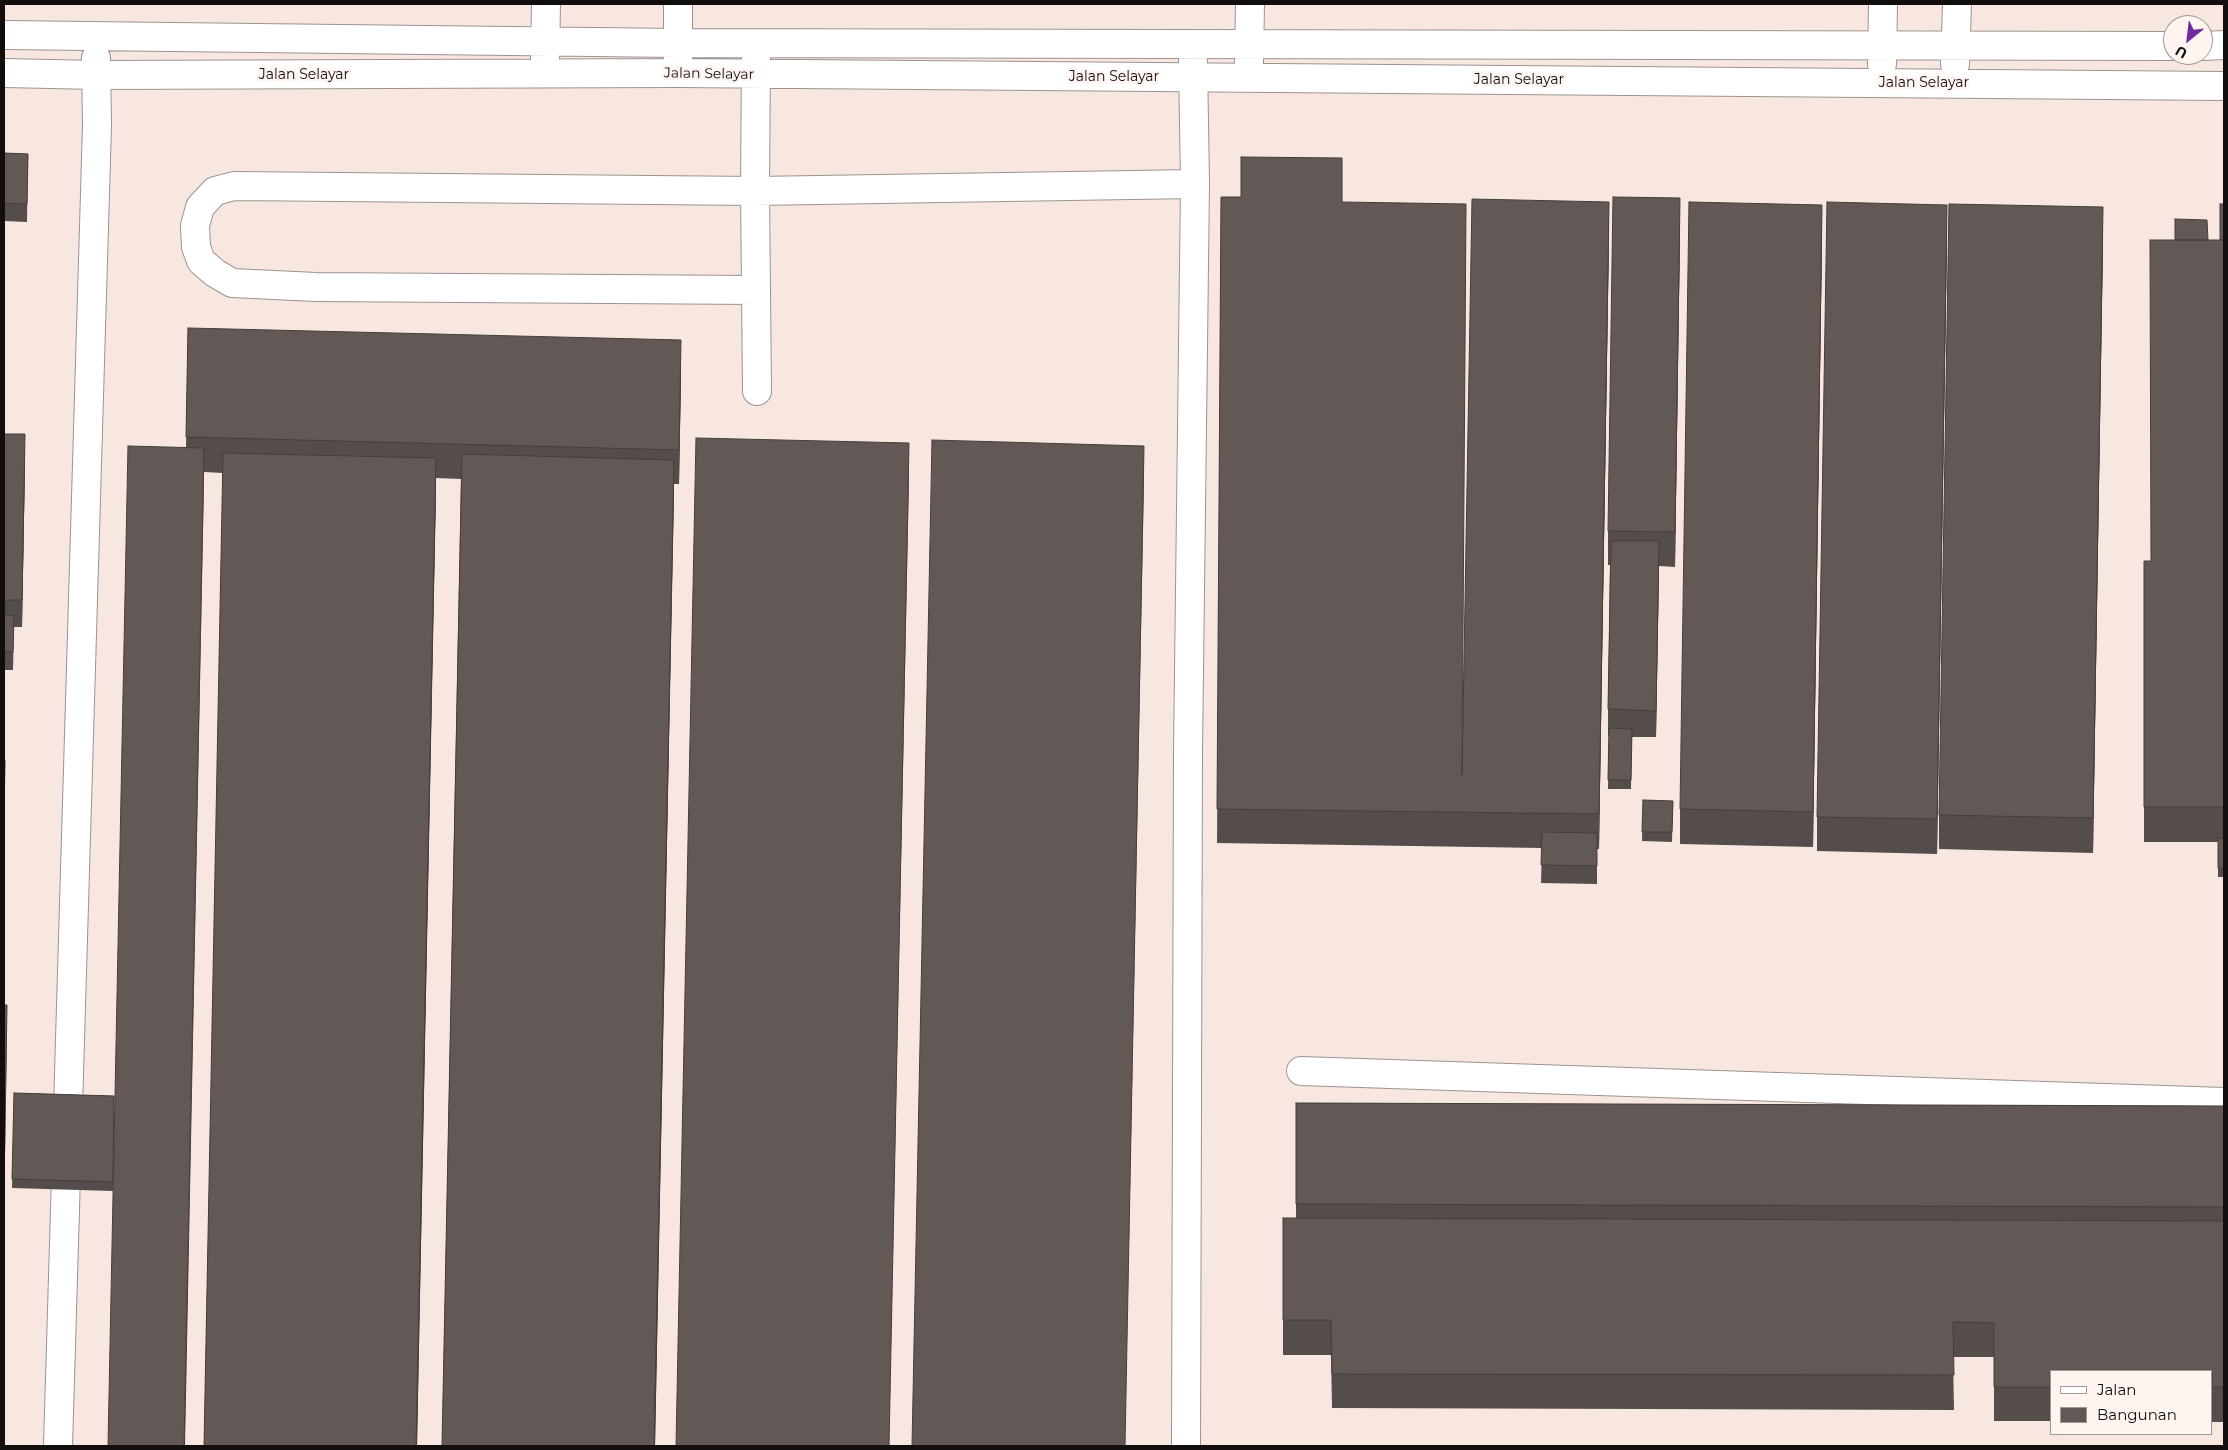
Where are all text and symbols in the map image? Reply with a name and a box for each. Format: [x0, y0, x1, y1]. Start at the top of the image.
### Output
north arrow [2163, 15, 2213, 65]
text: U [2172, 42, 2190, 63]
street label: Jalan Selayar [664, 65, 754, 83]
street label: Jalan Selayar [259, 67, 349, 83]
street label: Jalan Selayar [1069, 69, 1159, 85]
street label: Jalan Selayar [1474, 72, 1564, 88]
street label: Jalan Selayar [1879, 75, 1969, 91]
legend [2050, 1370, 2213, 1435]
text: Jalan [2097, 1380, 2136, 1399]
text: Bangunan [2097, 1405, 2177, 1424]

